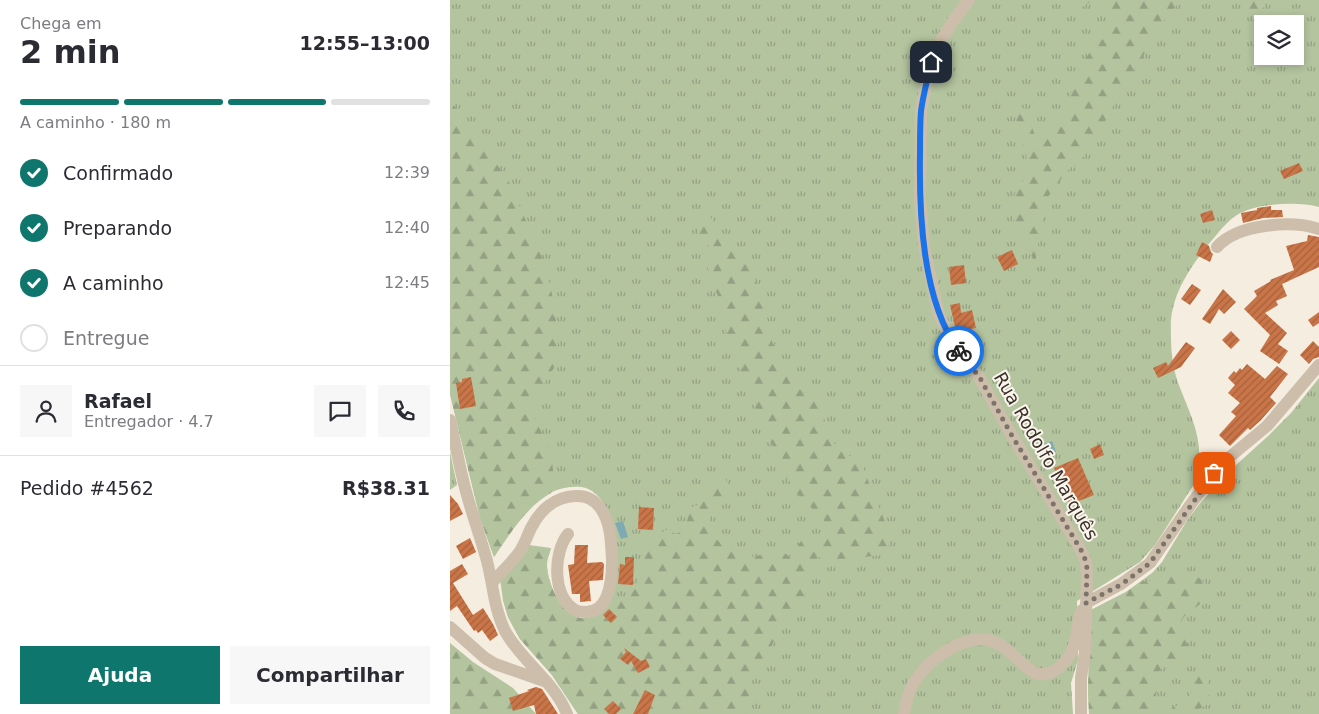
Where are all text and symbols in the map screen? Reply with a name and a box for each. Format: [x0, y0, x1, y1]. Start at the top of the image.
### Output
text: Chega em [20, 14, 102, 33]
map controls [1254, 15, 1304, 65]
button: layers [1254, 15, 1304, 65]
text: 12:55–13:00 [300, 32, 430, 54]
text: 2 min [20, 33, 121, 71]
pin [910, 41, 952, 83]
icon: home [917, 48, 945, 76]
text: A caminho · 180 m [20, 113, 171, 132]
icon: check [20, 159, 48, 187]
text: Confirmado [63, 162, 173, 184]
text: 12:39 [384, 163, 430, 182]
icon: check [20, 214, 48, 242]
text: Preparando [63, 217, 172, 239]
text: 12:40 [384, 218, 430, 237]
icon: check [20, 269, 48, 297]
text: A caminho [63, 272, 164, 294]
text: 12:45 [384, 273, 430, 292]
courier [934, 326, 984, 376]
text: Entregue [63, 327, 149, 349]
icon: bike [945, 337, 973, 365]
street label: Rua Rodolfo Marquês [990, 368, 1103, 543]
button: person [20, 385, 72, 437]
button: chat [314, 385, 366, 437]
button: phone [378, 385, 430, 437]
text: Rafael [84, 390, 152, 412]
text: Entregador · 4.7 [84, 412, 214, 431]
pin [1193, 452, 1235, 494]
icon: bag [1200, 459, 1228, 487]
text: Pedido #4562 [20, 477, 154, 499]
text: R$38.31 [342, 477, 430, 499]
button: Ajuda [20, 646, 220, 704]
button: Compartilhar [230, 646, 430, 704]

